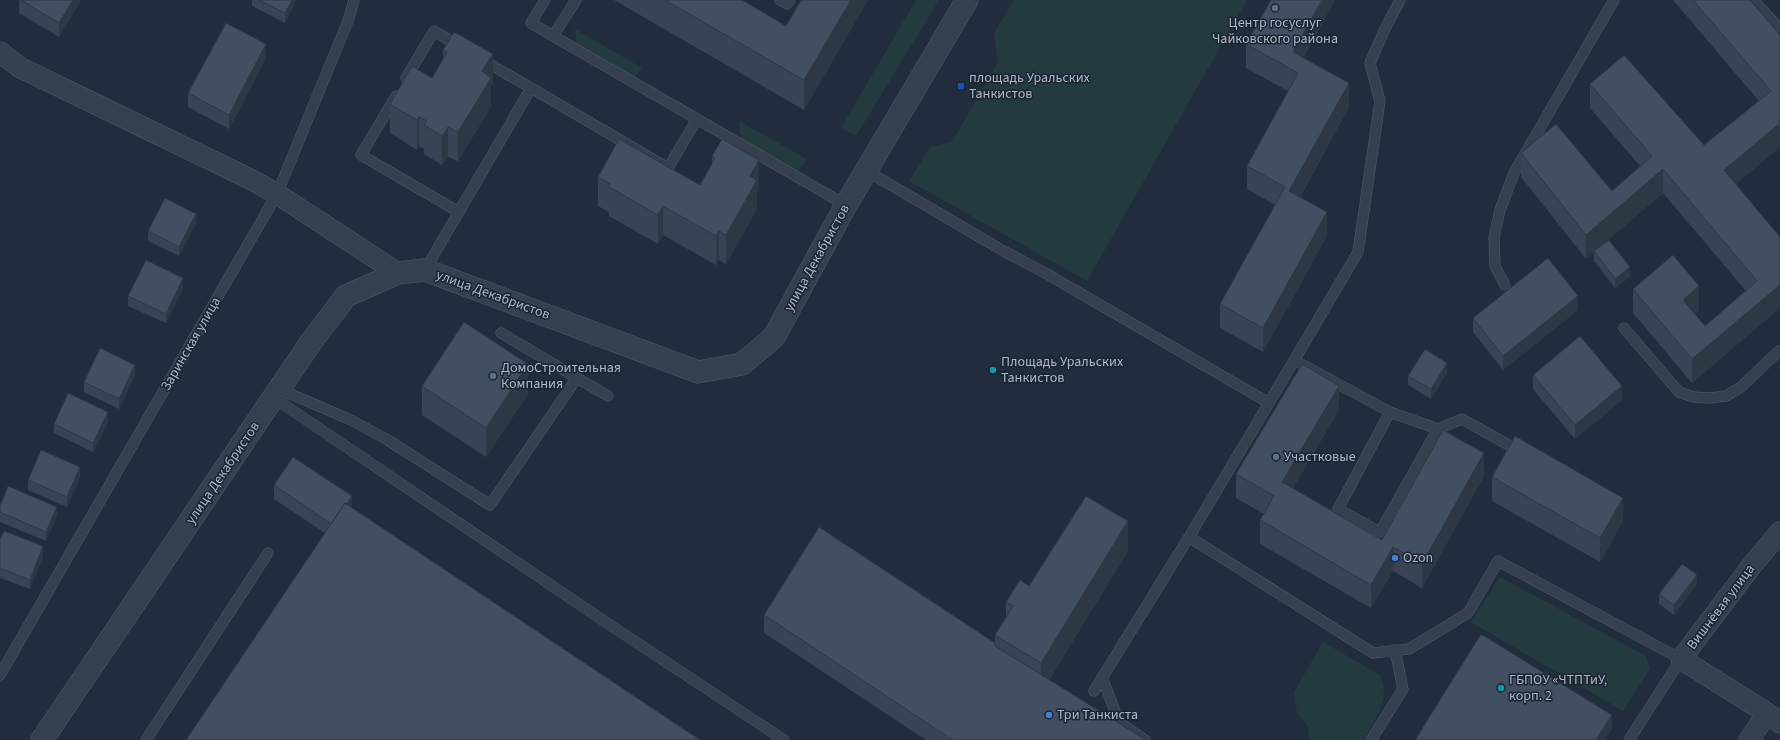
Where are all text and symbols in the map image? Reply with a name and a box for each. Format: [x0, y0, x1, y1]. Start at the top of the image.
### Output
marker: Центр госуслуг Чайковского района [1270, 3, 1280, 13]
place label: Центр госуслуг Чайковского района [1212, 13, 1338, 49]
place label: площадь Уральских Танкистов [969, 68, 1091, 104]
marker: площадь Уральских Танкистов [956, 81, 966, 91]
street label: улица Декабристов [779, 201, 855, 315]
street label: улица Декабристов [433, 265, 553, 325]
street label: Заринская улица [156, 293, 226, 395]
place label: Площадь Уральских Танкистов [1001, 352, 1124, 388]
place label: ДомоСтроительная Компания [501, 358, 621, 394]
marker: Площадь Уральских Танкистов [988, 365, 998, 375]
marker: ДомоСтроительная Компания [488, 371, 498, 381]
street label: улица Декабристов [181, 418, 265, 528]
place label: Участковые [1284, 447, 1356, 467]
marker: Участковые [1271, 452, 1281, 462]
place label: Ozon [1403, 548, 1433, 568]
marker: Ozon [1390, 553, 1400, 563]
street label: Вишнёвая улица [1682, 560, 1760, 654]
place label: ГБПОУ «ЧТПТиУ, корп. 2 [1509, 670, 1607, 706]
marker: ГБПОУ «ЧТПТиУ, корп. 2 [1496, 683, 1506, 693]
place label: Три Танкиста [1057, 705, 1138, 725]
marker: Три Танкиста [1044, 710, 1054, 720]

